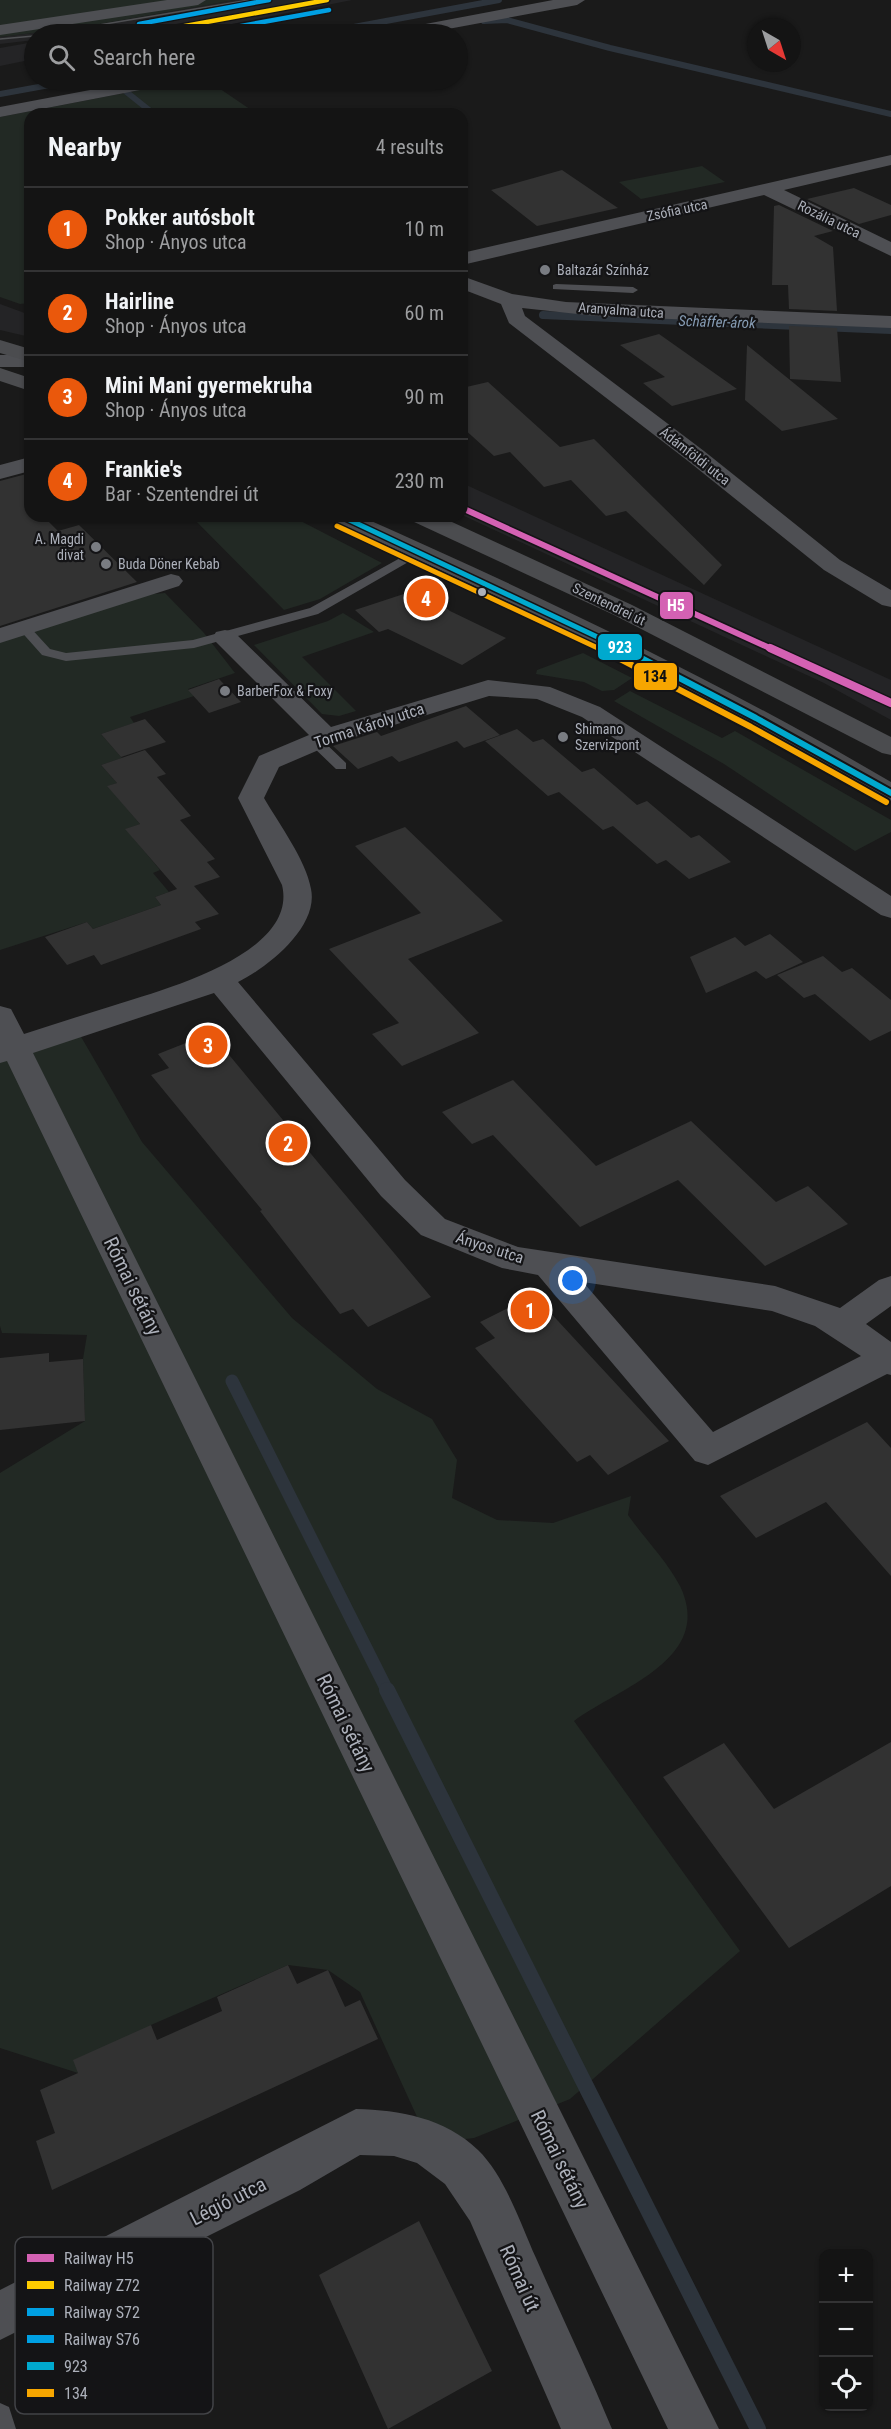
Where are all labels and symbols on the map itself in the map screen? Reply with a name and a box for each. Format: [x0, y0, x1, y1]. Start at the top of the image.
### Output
north arrow [747, 18, 801, 72]
street label: Zsófia utca [645, 196, 709, 224]
street label: Rozália utca [795, 197, 863, 241]
place label: Baltazár Színház [557, 262, 649, 278]
marker: Baltazár Színház [538, 263, 552, 277]
street label: Aranyalma utca [578, 299, 664, 321]
water label: Schäffer-árok [678, 312, 756, 332]
street label: Ádámföldi utca [657, 423, 734, 488]
place label: A. Magdi divat [35, 531, 84, 563]
marker: A. Magdi divat [89, 540, 103, 554]
place label: Buda Döner Kebab [118, 556, 220, 572]
marker: Buda Döner Kebab [99, 557, 113, 571]
pin: 4 [406, 576, 446, 620]
street label: Szentendrei út [570, 579, 648, 629]
unlabelled marker [476, 586, 488, 598]
line badge: H5 [659, 591, 694, 620]
text: H5 [667, 596, 685, 615]
line badge: 923 [597, 633, 643, 661]
text: 923 [608, 638, 632, 657]
line badge: 134 [633, 662, 678, 691]
text: 134 [643, 667, 667, 686]
place label: BarberFox & Foxy [237, 683, 333, 699]
marker: BarberFox & Foxy [218, 684, 232, 698]
street label: Torma Károly utca [312, 699, 427, 752]
place label: Shimano Szervizpont [575, 721, 639, 753]
marker: Shimano Szervizpont [556, 730, 570, 744]
pin: 3 [188, 1022, 228, 1068]
pin: 2 [268, 1120, 308, 1166]
street label: Ányos utca [454, 1228, 526, 1267]
street label: Római sétány [99, 1233, 167, 1339]
your location [558, 1266, 587, 1295]
pin: 1 [510, 1288, 550, 1332]
street label: Római sétány [312, 1670, 380, 1776]
street label: Római sétány [526, 2106, 594, 2212]
street label: Légió utca [186, 2172, 270, 2230]
legend [15, 2237, 213, 2414]
street label: Római út [495, 2241, 545, 2315]
text: Railway H5 [64, 2249, 134, 2268]
text: Railway Z72 [64, 2276, 140, 2295]
text: Railway S72 [64, 2303, 140, 2322]
text: Railway S76 [64, 2330, 140, 2349]
text: 923 [64, 2357, 88, 2376]
text: 134 [64, 2384, 88, 2403]

